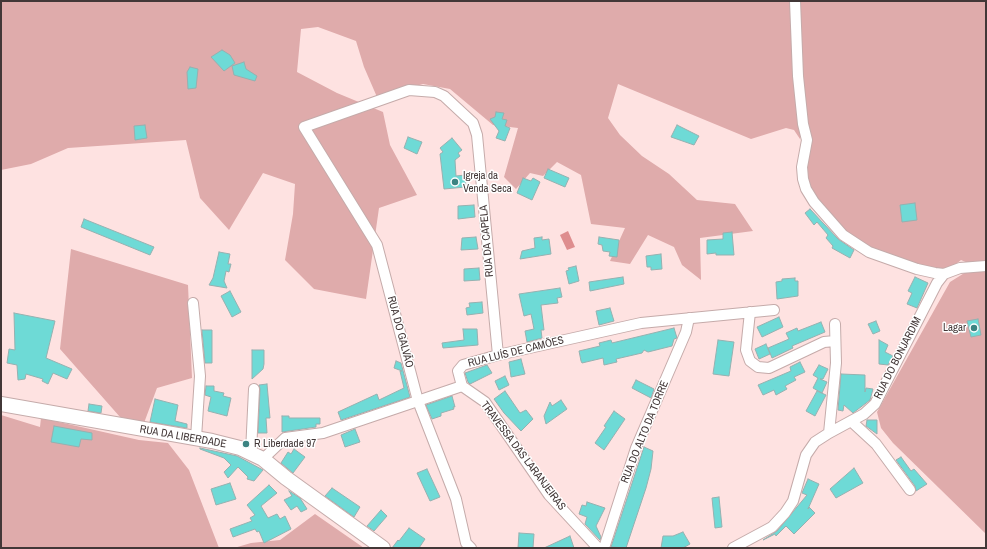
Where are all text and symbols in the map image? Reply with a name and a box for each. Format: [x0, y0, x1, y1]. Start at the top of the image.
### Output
place label: Igreja da Venda Seca [463, 169, 512, 195]
marker: Igreja da Venda Seca [450, 177, 460, 187]
street label: RUA DA CAPELA [477, 204, 497, 278]
street label: RUA DO GALVÃO [384, 295, 416, 369]
street label: RUA DO BONJARDIM [872, 315, 924, 401]
place label: Lagar [943, 321, 966, 335]
marker: Lagar [969, 323, 979, 333]
street label: RUA LUÍS DE CAMÕES [467, 334, 565, 370]
street label: RUA DO ALTO DA TORRE [618, 379, 672, 485]
street label: TRAVESSA DAS LARANJEIRAS [478, 399, 568, 513]
street label: RUA DA LIBERDADE [139, 423, 227, 451]
place label: R Liberdade 97 [254, 437, 316, 451]
marker: R Liberdade 97 [241, 439, 251, 449]

